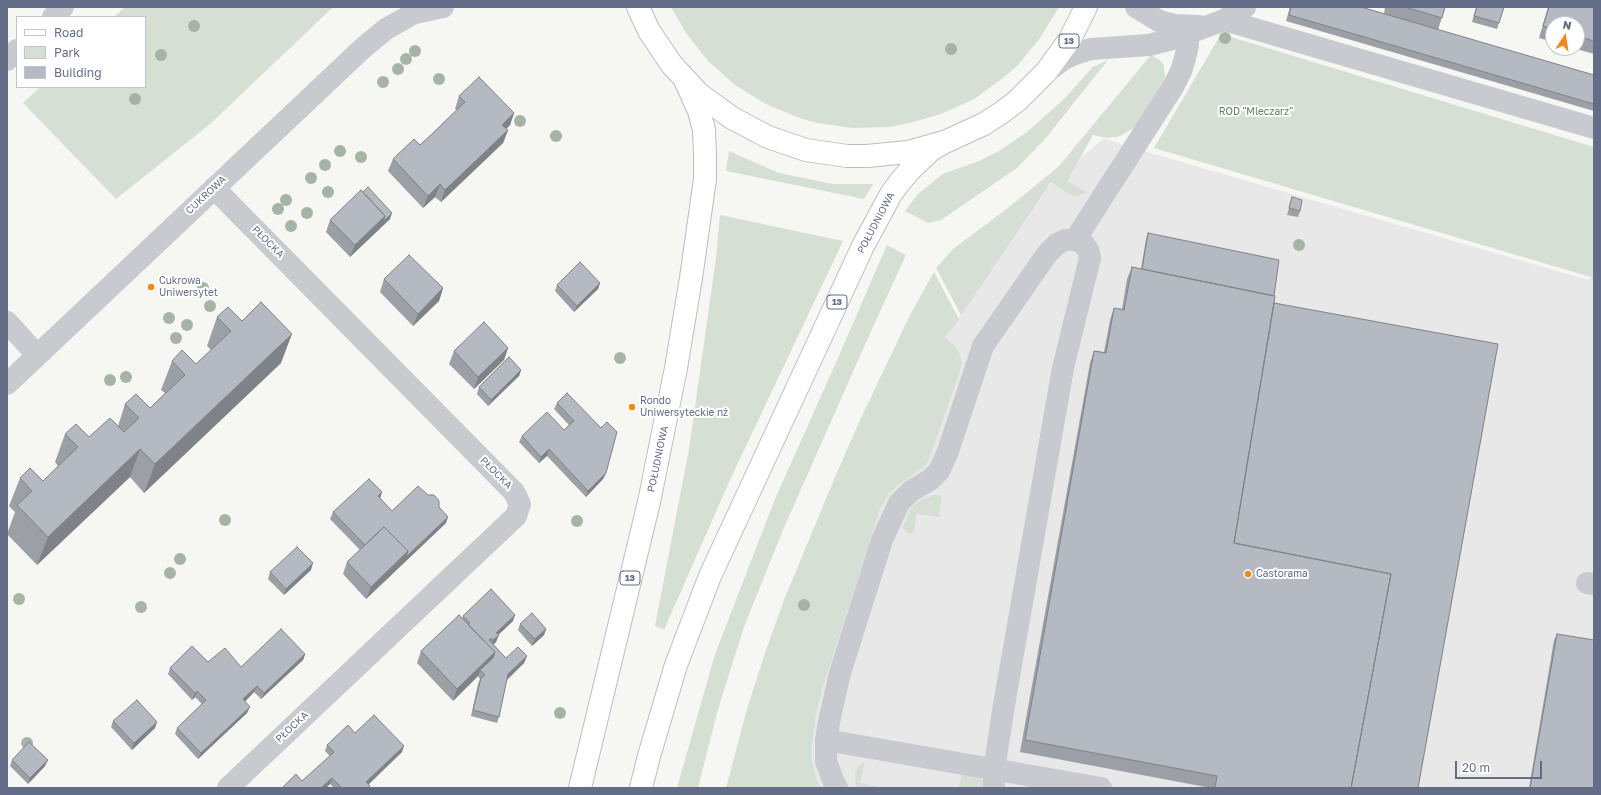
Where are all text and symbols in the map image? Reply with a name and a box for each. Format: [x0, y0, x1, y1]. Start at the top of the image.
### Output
legend [16, 16, 146, 88]
north arrow [1545, 16, 1585, 56]
text: N [1562, 18, 1573, 32]
text: Road [54, 25, 83, 40]
road number: 13 [1059, 34, 1079, 48]
text: Park [54, 45, 80, 60]
text: Building [54, 65, 102, 80]
park label: ROD "Mleczarz" [1219, 106, 1293, 118]
street label: CUKROWA [183, 173, 229, 217]
street label: POŁUDNIOWA [855, 190, 897, 256]
street label: PŁOCKA [250, 224, 286, 260]
place label: Cukrowa Uniwersytet [159, 275, 218, 298]
marker: Cukrowa Uniwersytet [146, 282, 156, 292]
road number: 13 [827, 295, 847, 309]
place label: Rondo Uniwersyteckie nż [640, 395, 728, 418]
marker: Rondo Uniwersyteckie nż [627, 402, 637, 412]
street label: POŁUDNIOWA [645, 425, 671, 493]
street label: PŁOCKA [478, 455, 514, 491]
place label: Castorama [1256, 568, 1308, 580]
marker: Castorama [1243, 569, 1253, 579]
road number: 13 [620, 571, 640, 585]
street label: PŁOCKA [273, 709, 311, 745]
scale bar [1457, 753, 1544, 779]
text: 20 m [1462, 760, 1490, 775]

